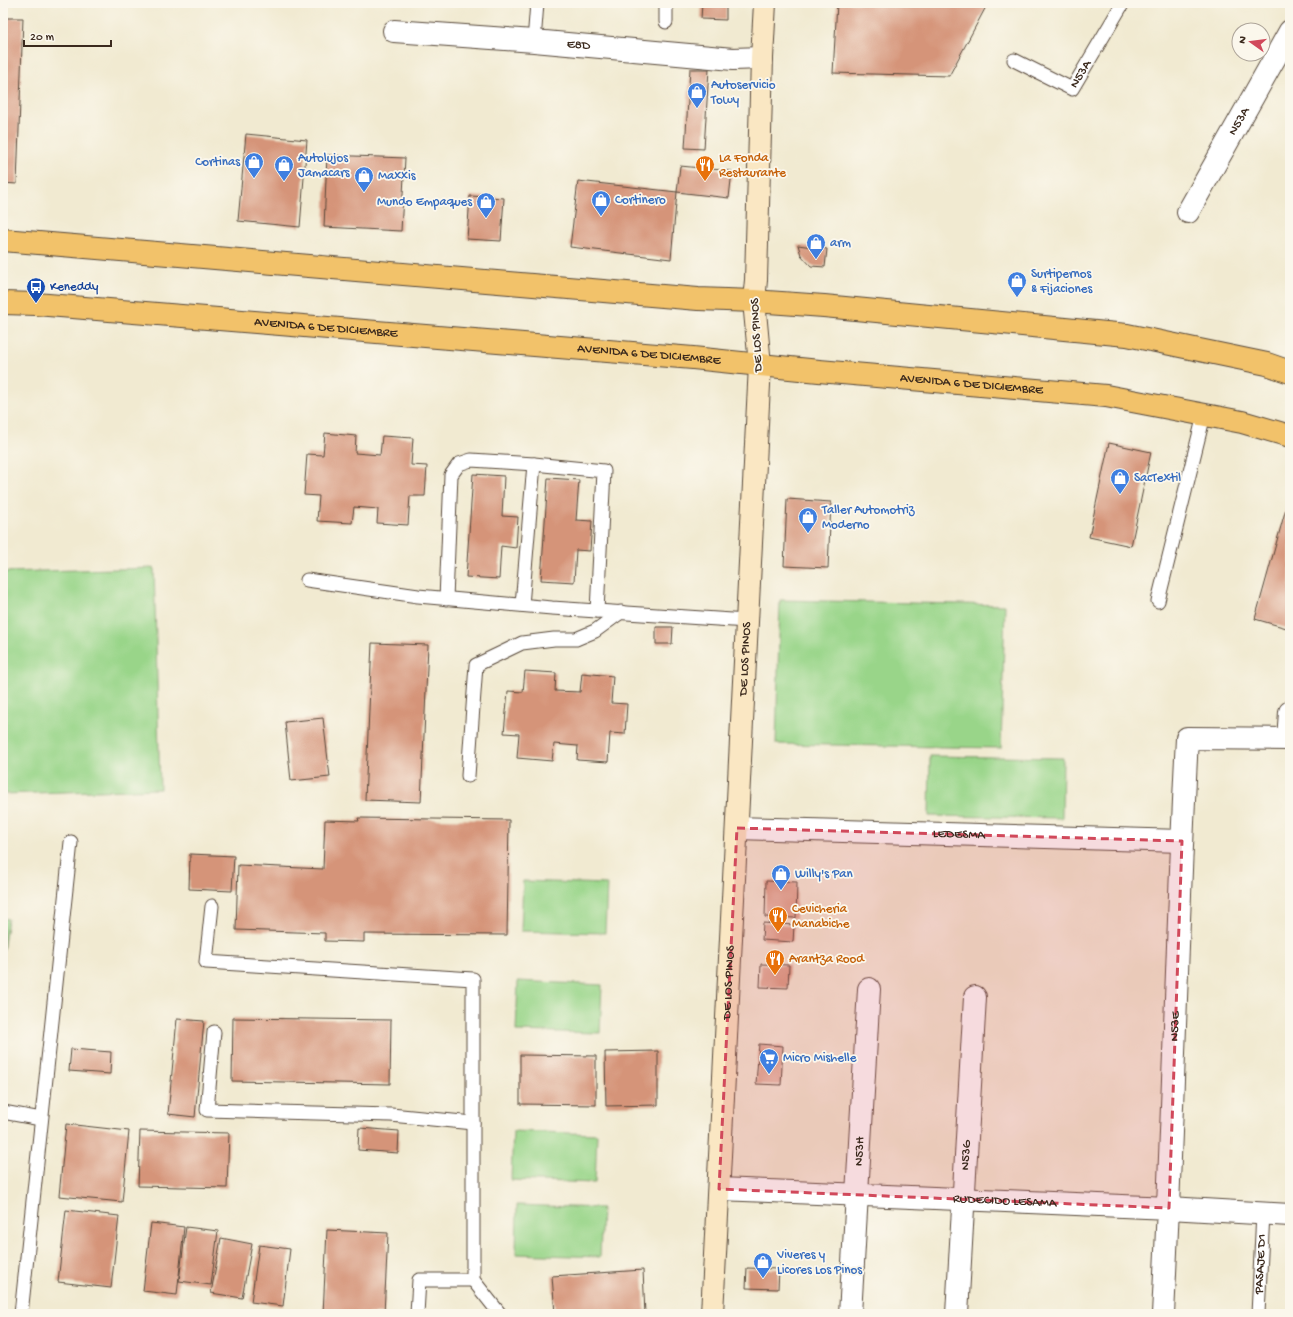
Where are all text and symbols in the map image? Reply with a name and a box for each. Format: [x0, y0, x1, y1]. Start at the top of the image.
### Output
scale bar [24, 22, 111, 48]
north arrow [1231, 22, 1271, 62]
text: 20 m [30, 31, 55, 45]
text: N [1237, 35, 1250, 45]
street label: E8D [566, 36, 591, 54]
street label: N53A [1067, 56, 1095, 91]
place label: Autoservicio Towy [710, 78, 776, 108]
shop icon: Autoservicio Towy [686, 81, 708, 109]
street label: N53A [1225, 104, 1254, 138]
shop icon: Cortinas [243, 151, 265, 179]
place label: Autolujos Jamacars [298, 151, 351, 181]
place label: La Fonda Restaurante [719, 151, 786, 181]
shop icon: Autolujos Jamacars [273, 154, 295, 182]
restaurant icon: La Fonda Restaurante [694, 154, 716, 182]
place label: Cortinas [195, 155, 241, 170]
shop icon: Maxxis [353, 165, 375, 193]
place label: Maxxis [378, 169, 417, 184]
shop icon: Cortinero [590, 189, 612, 217]
shop icon: Mundo Empaques [475, 191, 497, 219]
place label: Cortinero [615, 193, 666, 208]
place label: Mundo Empaques [377, 195, 473, 210]
shop icon: arm [805, 232, 827, 260]
place label: arm [830, 236, 851, 251]
place label: Surtipernos & Fijaciones [1031, 267, 1093, 297]
shop icon: Surtipernos & Fijaciones [1006, 270, 1028, 298]
bus stop icon: Keneddy [25, 276, 47, 304]
place label: Keneddy [50, 280, 99, 295]
street label: DE LOS PINOS [748, 297, 766, 373]
street label: AVENIDA 6 DE DICIEMBRE [254, 314, 399, 341]
street label: AVENIDA 6 DE DICIEMBRE [577, 341, 722, 368]
street label: AVENIDA 6 DE DICIEMBRE [899, 371, 1045, 398]
shop icon: SacTextil [1109, 467, 1131, 495]
place label: SacTextil [1134, 471, 1181, 486]
place label: Taller Automotriz Moderno [821, 503, 916, 533]
shop icon: Taller Automotriz Moderno [797, 506, 819, 534]
street label: DE LOS PINOS [736, 620, 755, 697]
street label: LEDESMA [933, 826, 987, 843]
shop icon: Willy's Pan [770, 863, 792, 891]
place label: Willy's Pan [795, 867, 854, 882]
place label: Cevicheria Manabiche [792, 902, 850, 932]
restaurant icon: Cevicheria Manabiche [767, 905, 789, 933]
street label: DE LOS PINOS [719, 944, 738, 1021]
restaurant icon: Arantza Rood [764, 948, 786, 976]
place label: Arantza Rood [789, 952, 865, 967]
street label: N53E [1167, 1010, 1183, 1042]
supermarket icon: Micro Mishelle [758, 1047, 780, 1075]
place label: Micro Mishelle [783, 1051, 857, 1066]
street label: N53H [851, 1136, 868, 1166]
street label: N53G [958, 1139, 974, 1171]
street label: RUDECIDO LESAMA [953, 1191, 1058, 1211]
street label: PASAJE D1 [1251, 1234, 1269, 1296]
place label: Viveres y Licores Los Pinos [776, 1248, 863, 1278]
shop icon: Viveres y Licores Los Pinos [752, 1251, 774, 1279]

